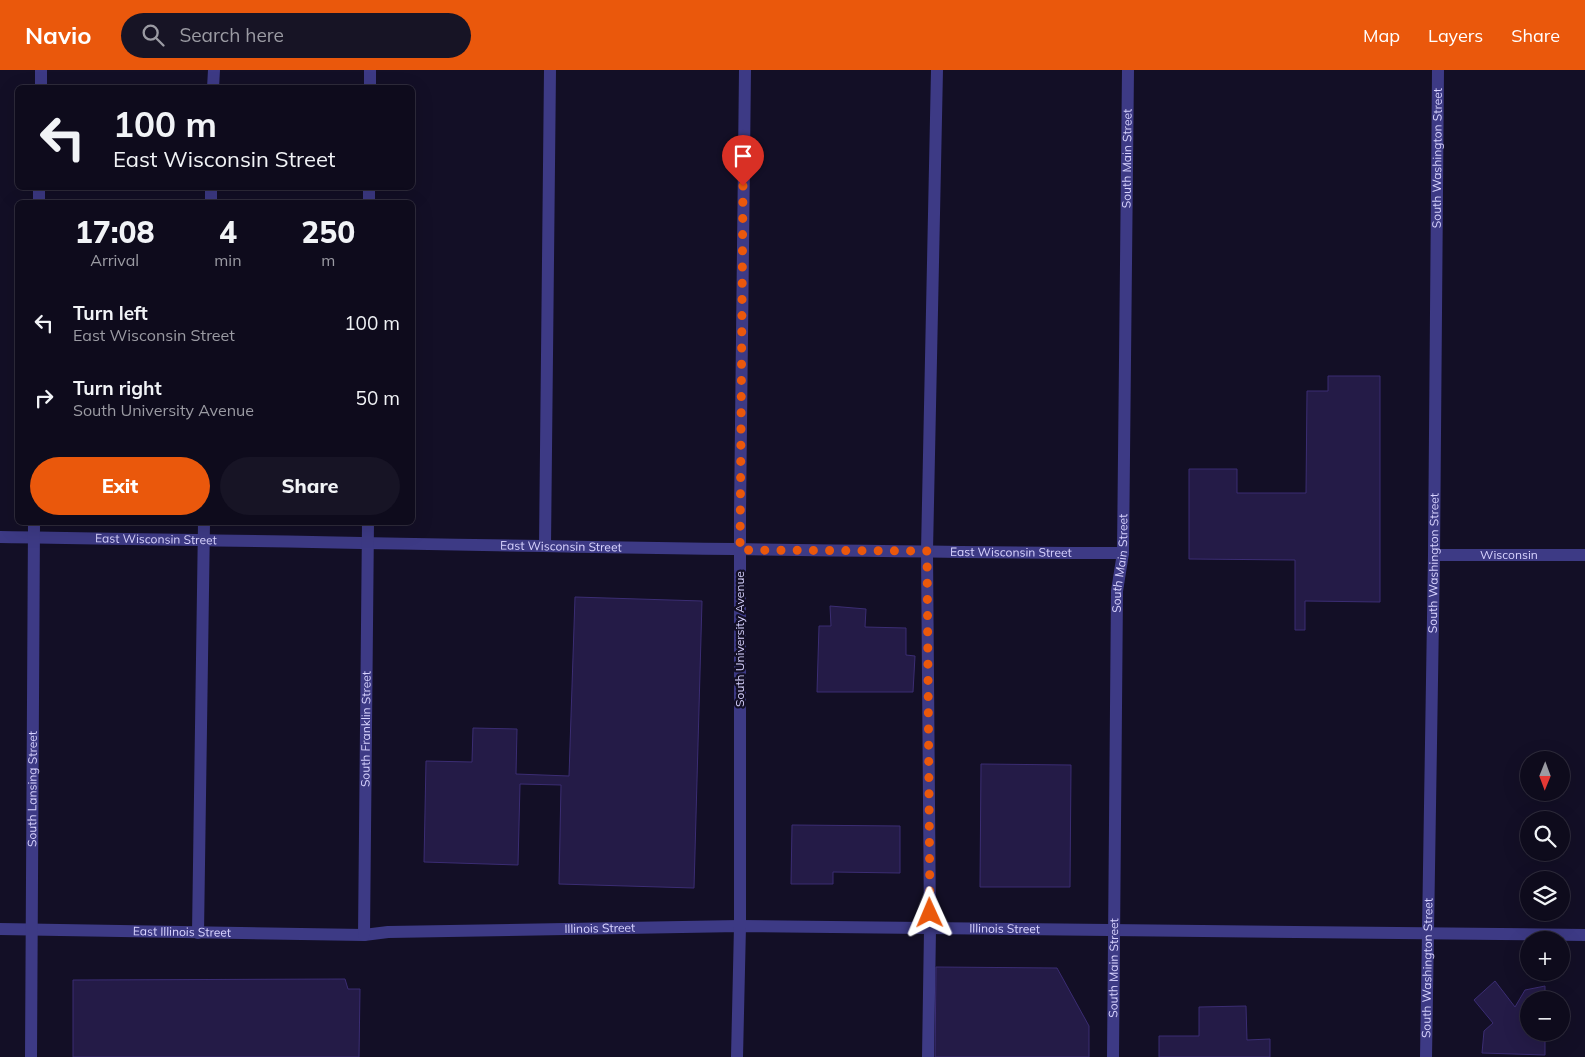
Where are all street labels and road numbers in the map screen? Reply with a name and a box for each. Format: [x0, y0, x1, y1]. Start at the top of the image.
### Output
street label: South Washington Street [1429, 88, 1445, 228]
street label: South Main Street [1119, 109, 1135, 208]
street label: South Washington Street [1425, 493, 1442, 633]
street label: South Main Street [1109, 514, 1130, 613]
street label: East Wisconsin Street [95, 530, 217, 547]
street label: East Wisconsin Street [500, 537, 622, 555]
street label: East Wisconsin Street [950, 544, 1072, 560]
street label: Wisconsin [1480, 547, 1538, 562]
street label: South University Avenue [732, 571, 747, 707]
street label: South Franklin Street [357, 671, 374, 787]
street label: South Lansing Street [24, 731, 40, 847]
street label: South Washington Street [1418, 898, 1436, 1038]
street label: South Main Street [1105, 918, 1121, 1018]
street label: Illinois Street [564, 920, 635, 936]
street label: Illinois Street [969, 920, 1040, 936]
street label: East Illinois Street [133, 923, 231, 940]

